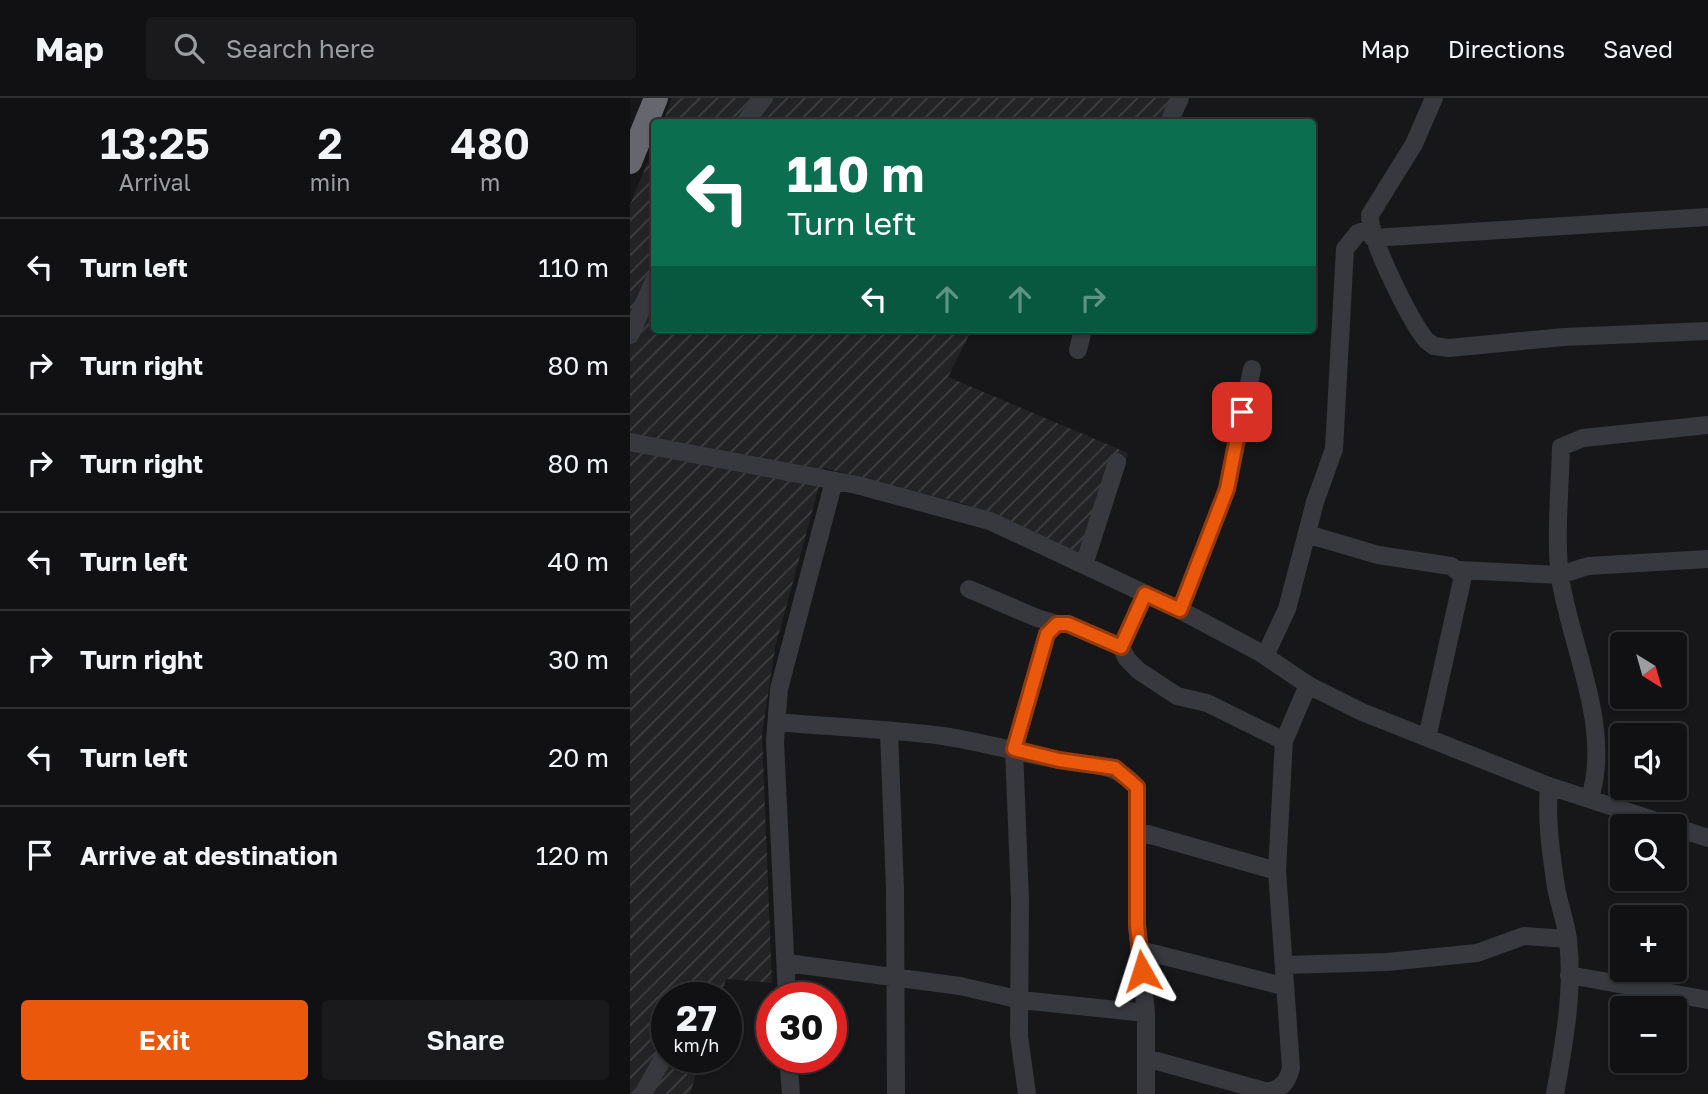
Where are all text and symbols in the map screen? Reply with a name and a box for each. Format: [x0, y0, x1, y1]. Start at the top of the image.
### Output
search box [146, 17, 636, 80]
text: Map [35, 29, 104, 68]
icon: search [170, 29, 208, 67]
text: Search here [226, 33, 375, 64]
text: Map [1361, 34, 1410, 63]
text: Directions [1448, 34, 1565, 63]
text: Saved [1603, 34, 1673, 63]
text: 13:25 [100, 118, 210, 168]
text: 2 [318, 118, 343, 168]
text: 480 [450, 118, 530, 168]
text: 110 m [787, 144, 924, 203]
icon: left [672, 147, 763, 238]
text: Arrival [119, 168, 191, 196]
text: min [310, 168, 350, 196]
text: m [480, 168, 500, 196]
text: Turn left [787, 204, 916, 242]
icon: left [21, 248, 59, 286]
text: Turn left [80, 252, 188, 283]
text: 110 m [538, 252, 609, 283]
icon: left [855, 280, 893, 318]
icon: ahead [928, 280, 966, 318]
icon: ahead [1001, 280, 1039, 318]
icon: right [1074, 280, 1112, 318]
icon: right [21, 346, 59, 384]
text: Turn right [80, 350, 203, 381]
text: 80 m [548, 350, 609, 381]
pin [1212, 382, 1272, 442]
icon: arrive [1223, 393, 1261, 431]
icon: right [21, 444, 59, 482]
text: Turn right [80, 448, 203, 479]
text: 80 m [548, 448, 609, 479]
icon: left [21, 542, 59, 580]
text: Turn left [80, 546, 188, 577]
text: 40 m [548, 546, 609, 577]
north arrow [1610, 632, 1687, 709]
map controls [1610, 632, 1687, 1073]
icon: right [21, 640, 59, 678]
text: Turn right [80, 644, 203, 675]
text: 30 m [548, 644, 609, 675]
button: sound [1610, 723, 1687, 800]
icon: left [21, 738, 59, 776]
text: Turn left [80, 742, 188, 773]
text: 20 m [548, 742, 609, 773]
button: search [1610, 814, 1687, 891]
icon: arrive [21, 836, 59, 874]
text: Arrive at destination [80, 840, 338, 871]
text: 120 m [536, 840, 609, 871]
button: + [1610, 905, 1687, 982]
position arrow [1105, 934, 1179, 1008]
speed limit sign: 30 [756, 982, 847, 1073]
button: − [1610, 996, 1687, 1073]
text: 27 [676, 997, 717, 1039]
button: Exit [21, 1000, 308, 1080]
button: Share [322, 1000, 609, 1080]
text: km/h [674, 1034, 719, 1056]

